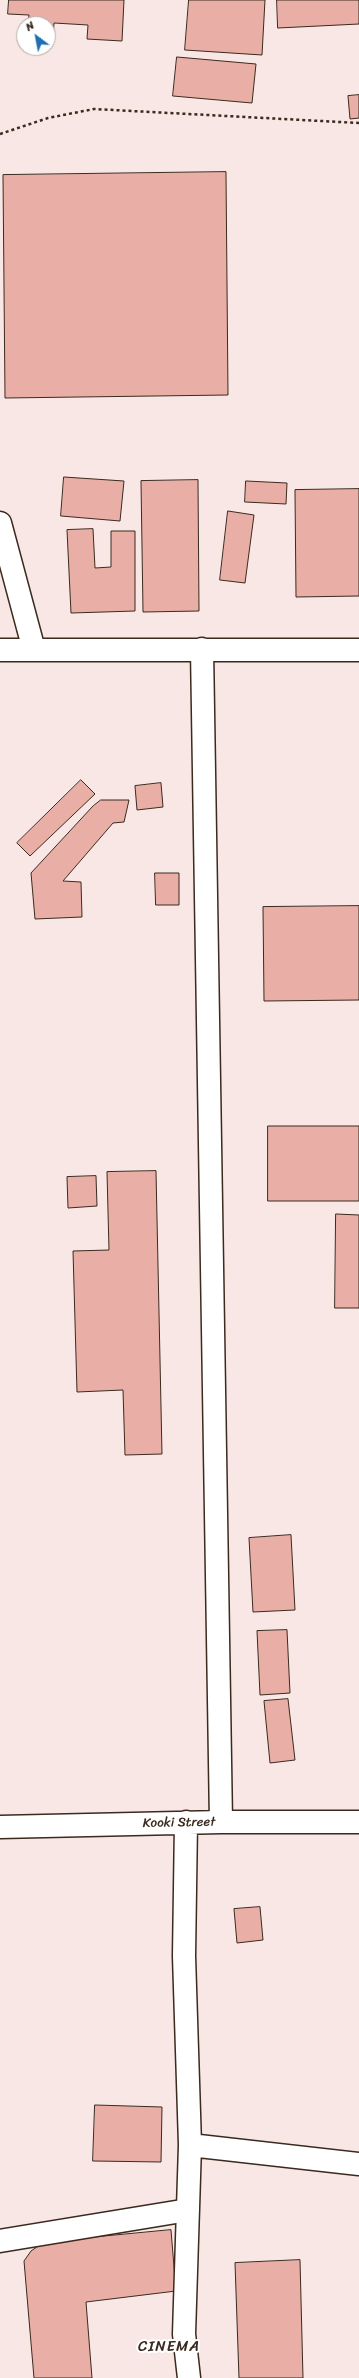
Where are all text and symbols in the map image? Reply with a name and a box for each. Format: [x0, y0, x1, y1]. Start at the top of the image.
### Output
north arrow [16, 16, 56, 56]
text: N [22, 16, 38, 36]
street label: Kooki Street [142, 1815, 216, 1831]
district label: CINEMA [138, 2338, 200, 2356]

